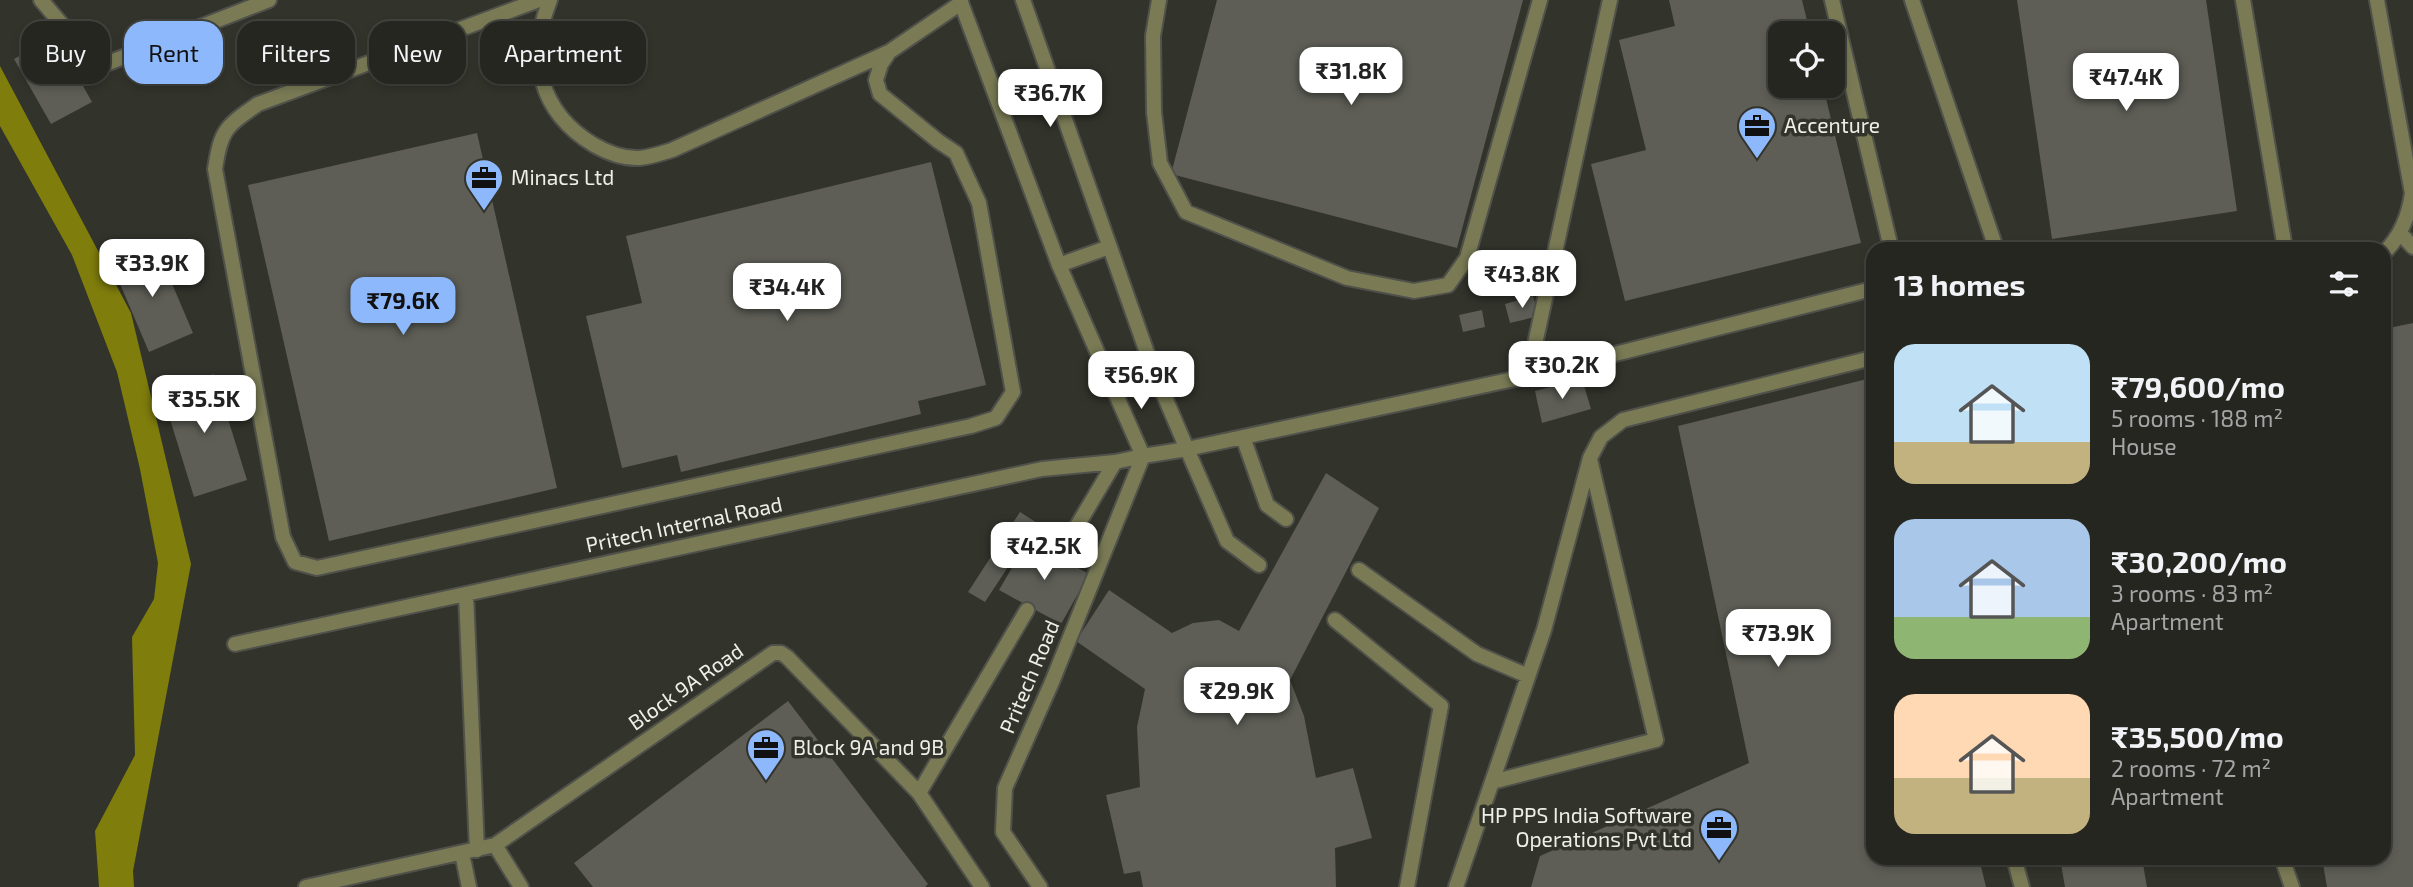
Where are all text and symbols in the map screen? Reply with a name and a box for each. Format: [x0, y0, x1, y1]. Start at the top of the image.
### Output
chip: Buy [21, 21, 110, 84]
chip: Rent [124, 21, 223, 84]
chip: Filters [237, 21, 355, 84]
chip: New [369, 21, 466, 84]
chip: Apartment [480, 21, 646, 84]
map controls [1768, 21, 1845, 98]
button: locate [1768, 21, 1845, 98]
pin: ₹31.8K [1294, 48, 1408, 107]
pin: ₹47.4K [2069, 54, 2183, 113]
text: ₹31.8K [1315, 56, 1387, 84]
text: ₹47.4K [2089, 62, 2163, 90]
pin: ₹36.7K [993, 69, 1107, 129]
text: ₹36.7K [1014, 78, 1086, 106]
office icon: Accenture [1736, 105, 1778, 160]
place label: Accenture [1784, 112, 1880, 137]
office icon: Minacs Ltd [463, 157, 505, 212]
place label: Minacs Ltd [511, 164, 614, 189]
pin: ₹33.9K [95, 240, 209, 299]
text: ₹33.9K [115, 248, 189, 276]
pin: ₹43.8K [1465, 250, 1579, 310]
text: ₹43.8K [1484, 259, 1560, 287]
pin: ₹34.4K [730, 264, 844, 323]
icon: filters [2325, 265, 2363, 303]
text: 13 homes [1894, 266, 2025, 302]
text: ₹34.4K [749, 272, 825, 300]
pin: ₹79.6K [346, 278, 460, 337]
text: ₹79.6K [366, 286, 440, 314]
pin: ₹30.2K [1505, 342, 1619, 401]
text: ₹30.2K [1525, 350, 1599, 378]
pin: ₹56.9K [1084, 352, 1198, 411]
text: ₹56.9K [1104, 360, 1178, 388]
text: ₹79,600/mo [2111, 368, 2285, 404]
icon: home [1950, 372, 2034, 456]
pin: ₹35.5K [147, 376, 261, 435]
text: ₹35.5K [168, 384, 240, 412]
text: 5 rooms · 188 m² [2111, 404, 2283, 432]
text: House [2111, 432, 2177, 460]
street label: Pritech Internal Road [583, 490, 784, 557]
pin: ₹42.5K [987, 522, 1101, 582]
text: ₹42.5K [1007, 531, 1081, 559]
text: ₹30,200/mo [2111, 543, 2287, 579]
icon: home [1950, 547, 2034, 631]
text: 3 rooms · 83 m² [2111, 579, 2273, 607]
text: Apartment [2111, 607, 2224, 635]
pin: ₹73.9K [1721, 610, 1835, 669]
street label: Pritech Road [994, 616, 1064, 737]
text: ₹73.9K [1742, 618, 1814, 646]
street label: Block 9A Road [623, 637, 747, 735]
pin: ₹29.9K [1180, 668, 1294, 727]
text: ₹29.9K [1200, 676, 1274, 704]
text: ₹35,500/mo [2111, 718, 2284, 754]
icon: home [1950, 722, 2034, 806]
office icon: Block 9A and 9B [745, 727, 787, 782]
place label: Block 9A and 9B [793, 734, 944, 759]
text: 2 rooms · 72 m² [2111, 754, 2271, 782]
text: Apartment [2111, 782, 2224, 810]
place label: HP PPS India Software Operations Pvt Ltd [1481, 802, 1692, 851]
office icon: HP PPS India Software Operations Pvt Ltd [1698, 807, 1740, 862]

